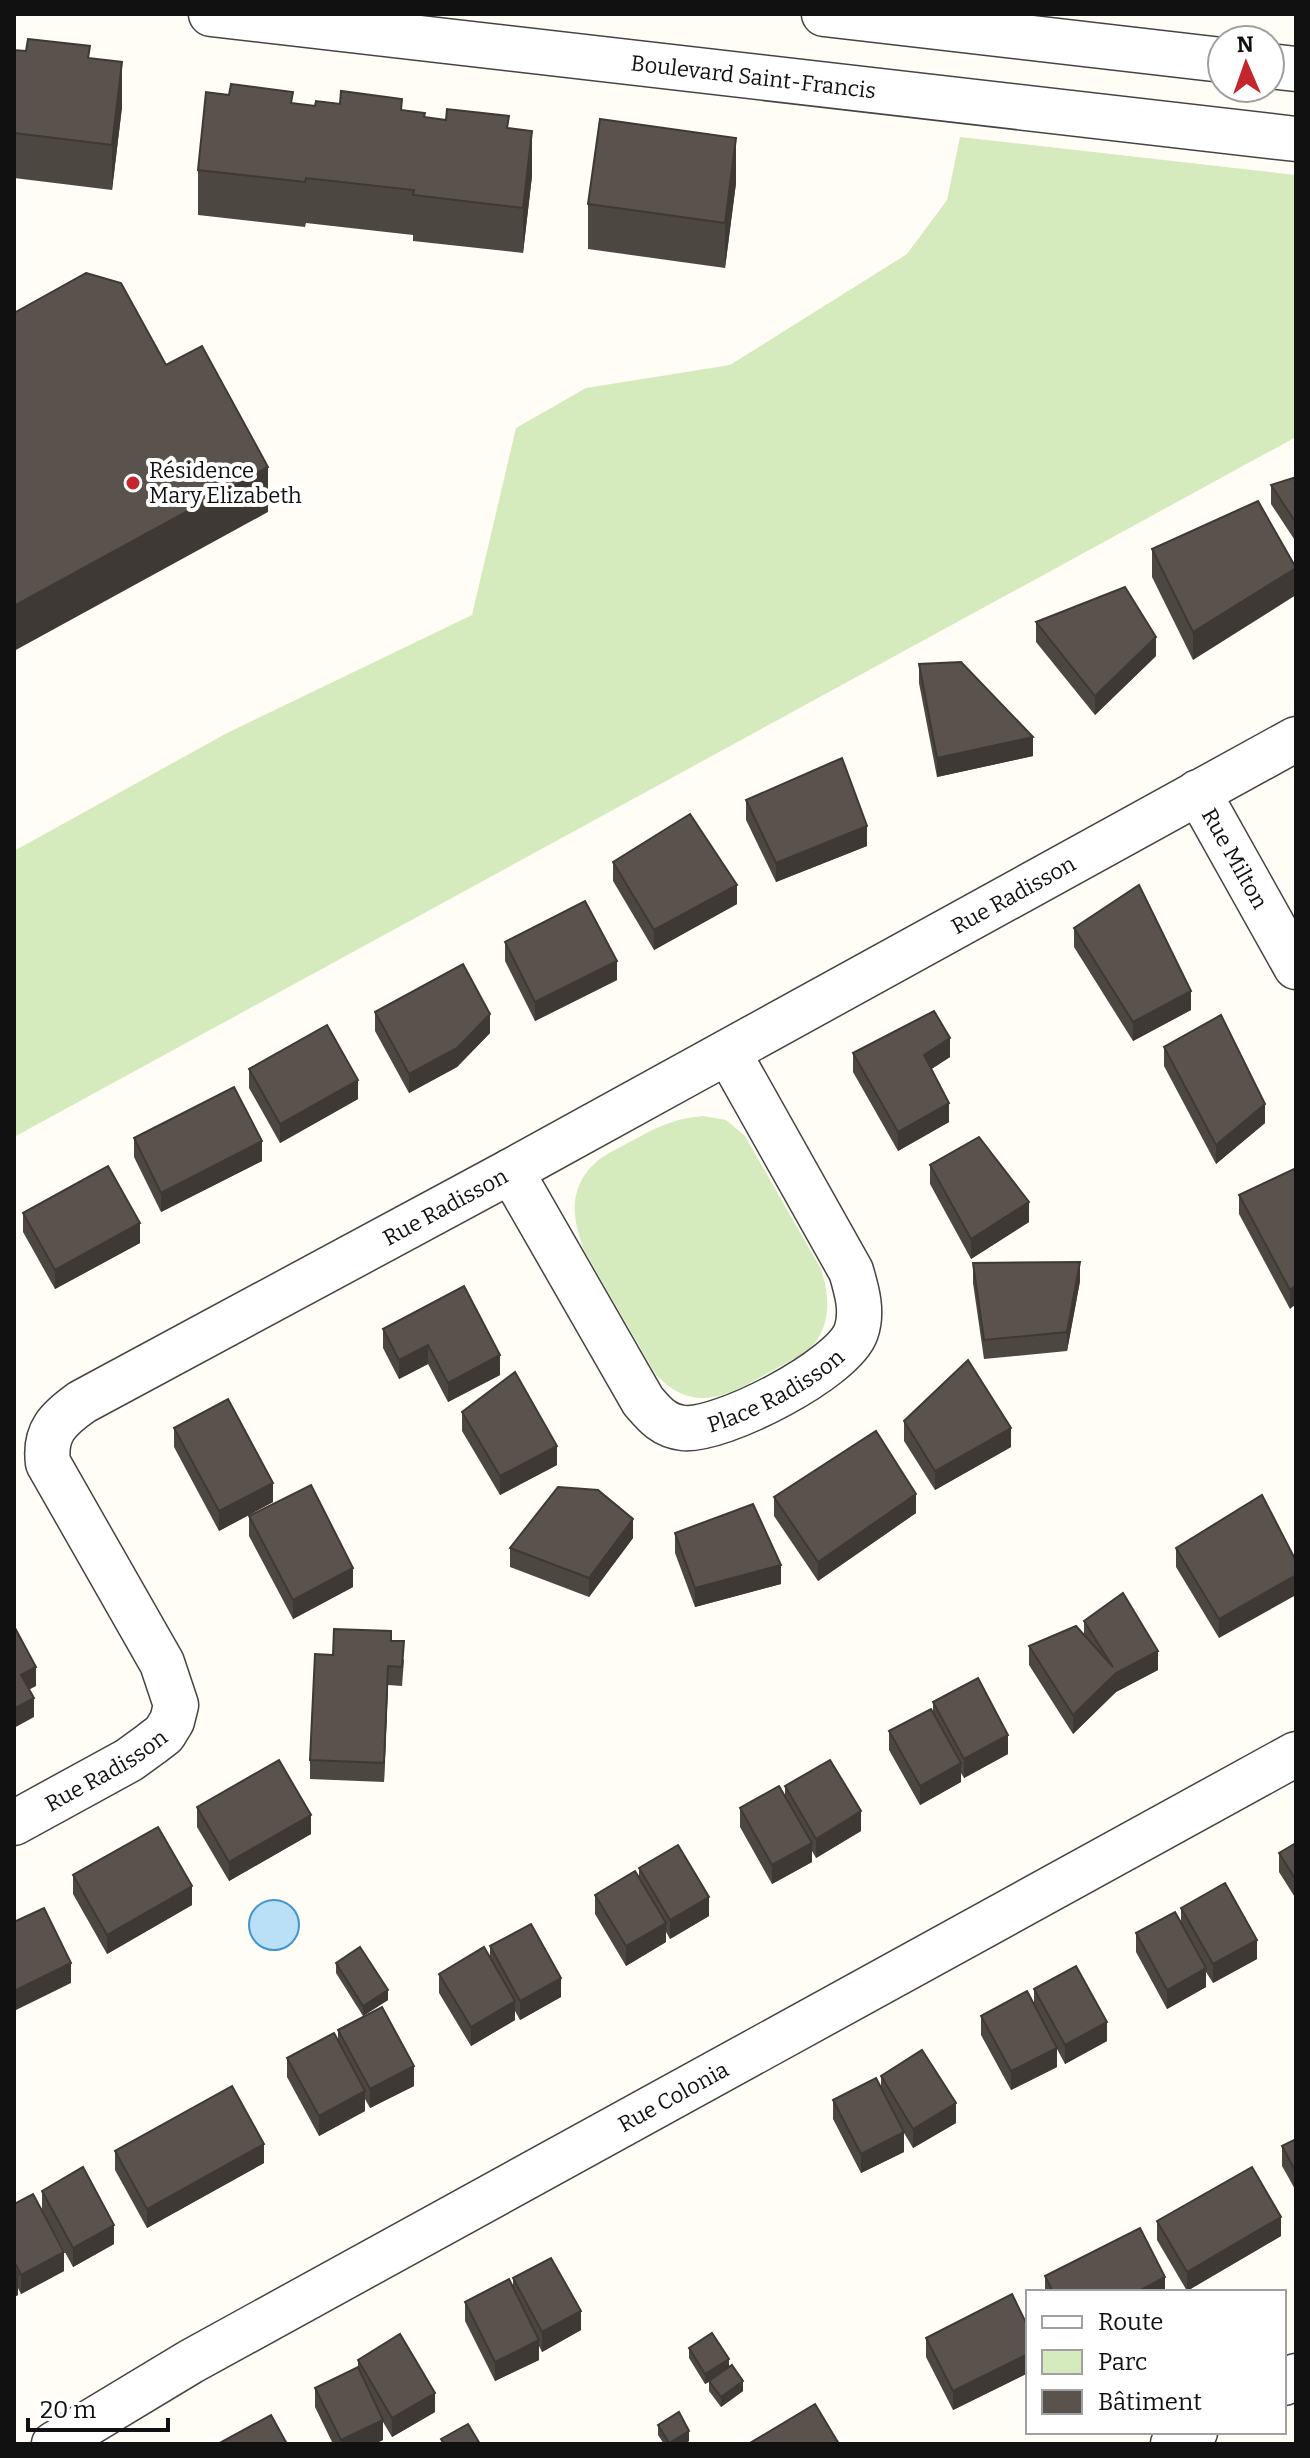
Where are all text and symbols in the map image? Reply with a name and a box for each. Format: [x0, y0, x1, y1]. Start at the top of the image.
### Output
north arrow [1206, 24, 1286, 104]
text: N [1236, 31, 1254, 58]
street label: Boulevard Saint-Francis [629, 49, 877, 104]
place label: Résidence Mary Elizabeth [149, 457, 302, 509]
marker: Résidence Mary Elizabeth [124, 474, 142, 492]
street label: Rue Milton [1196, 803, 1274, 913]
street label: Rue Radisson [946, 850, 1080, 940]
street label: Rue Radisson [378, 1162, 512, 1251]
street label: Place Radisson [704, 1343, 849, 1438]
street label: Rue Radisson [40, 1723, 172, 1817]
street label: Rue Colonia [613, 2055, 733, 2138]
legend [1026, 2290, 1286, 2434]
text: Route [1098, 2308, 1163, 2336]
text: Parc [1098, 2348, 1147, 2376]
scale bar [28, 2382, 168, 2432]
text: Bâtiment [1098, 2388, 1202, 2416]
text: 20 m [40, 2396, 96, 2424]

